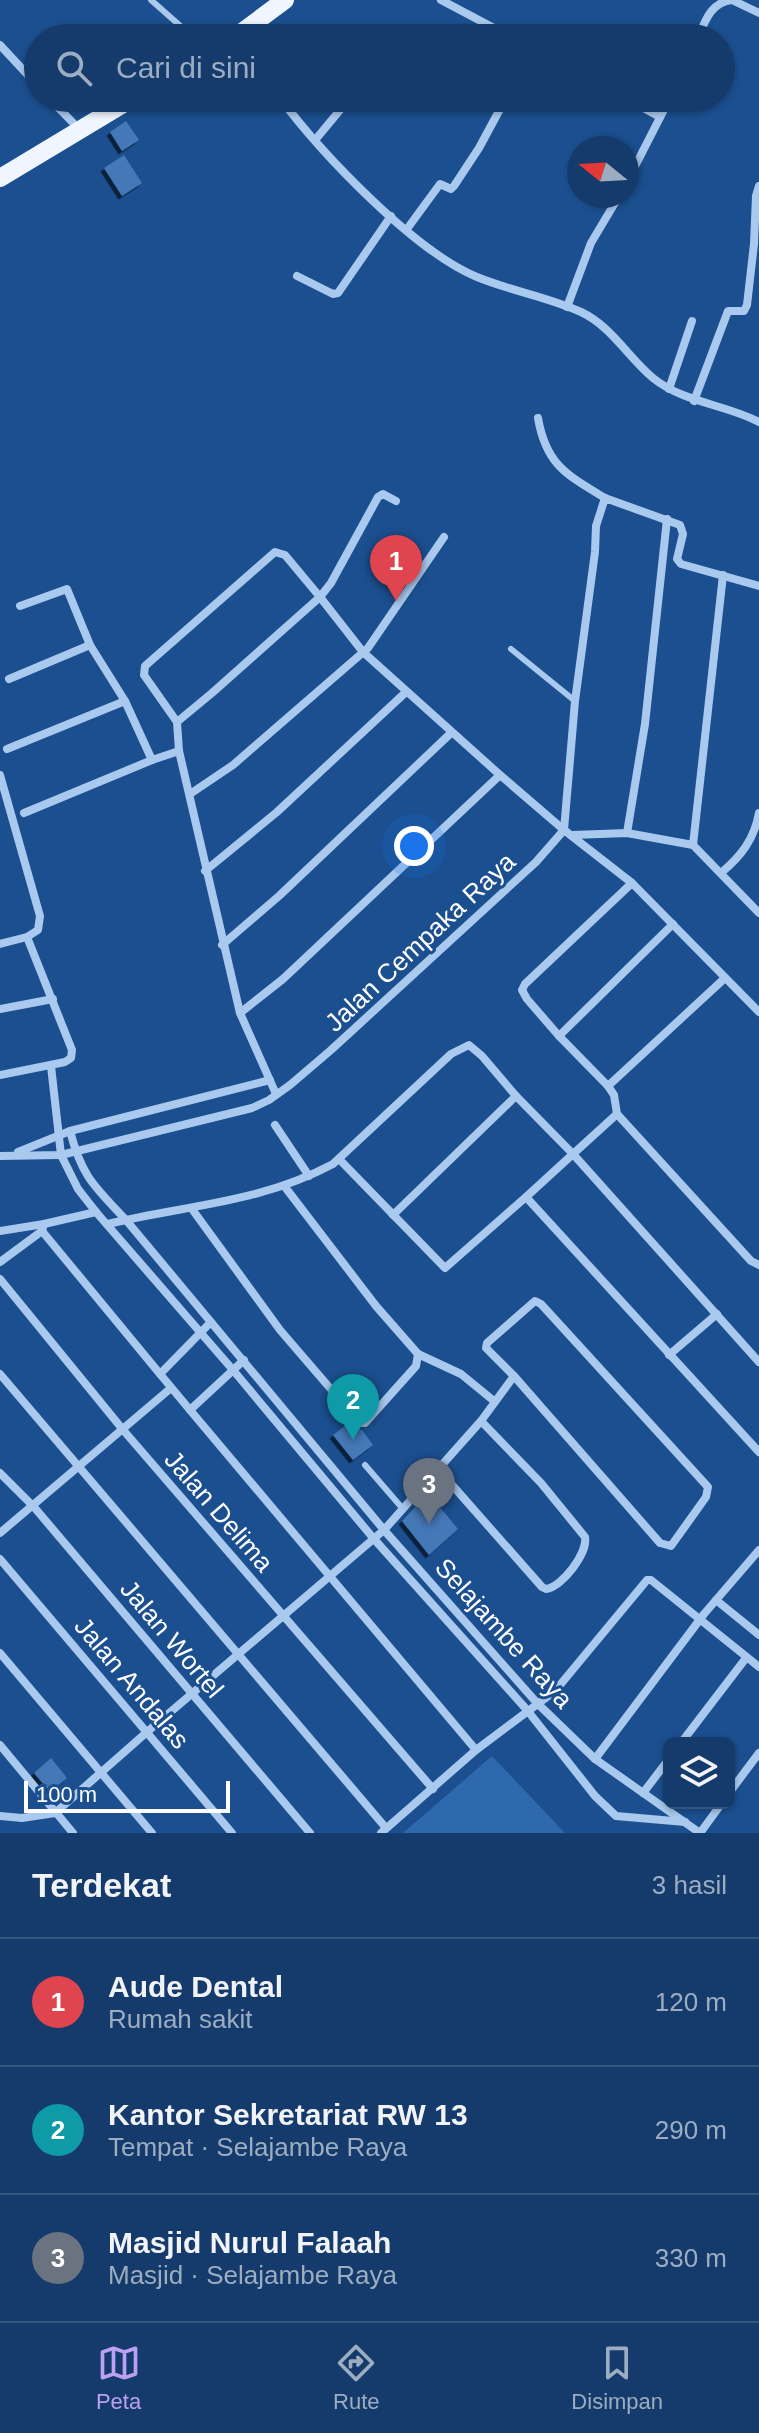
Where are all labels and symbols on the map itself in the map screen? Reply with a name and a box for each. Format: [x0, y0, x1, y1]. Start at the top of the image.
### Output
north arrow [567, 136, 639, 208]
pin: 1 [370, 535, 422, 601]
your location [394, 826, 434, 866]
street label: Jalan Cempaka Raya [319, 846, 522, 1038]
pin: 2 [327, 1374, 379, 1440]
street label: Jalan Delima [158, 1444, 280, 1578]
pin: 3 [403, 1458, 455, 1524]
street label: Selajambe Raya [429, 1552, 579, 1714]
street label: Jalan Wortel [114, 1574, 230, 1704]
street label: Jalan Andalas [68, 1611, 196, 1755]
scale bar [24, 1777, 230, 1813]

